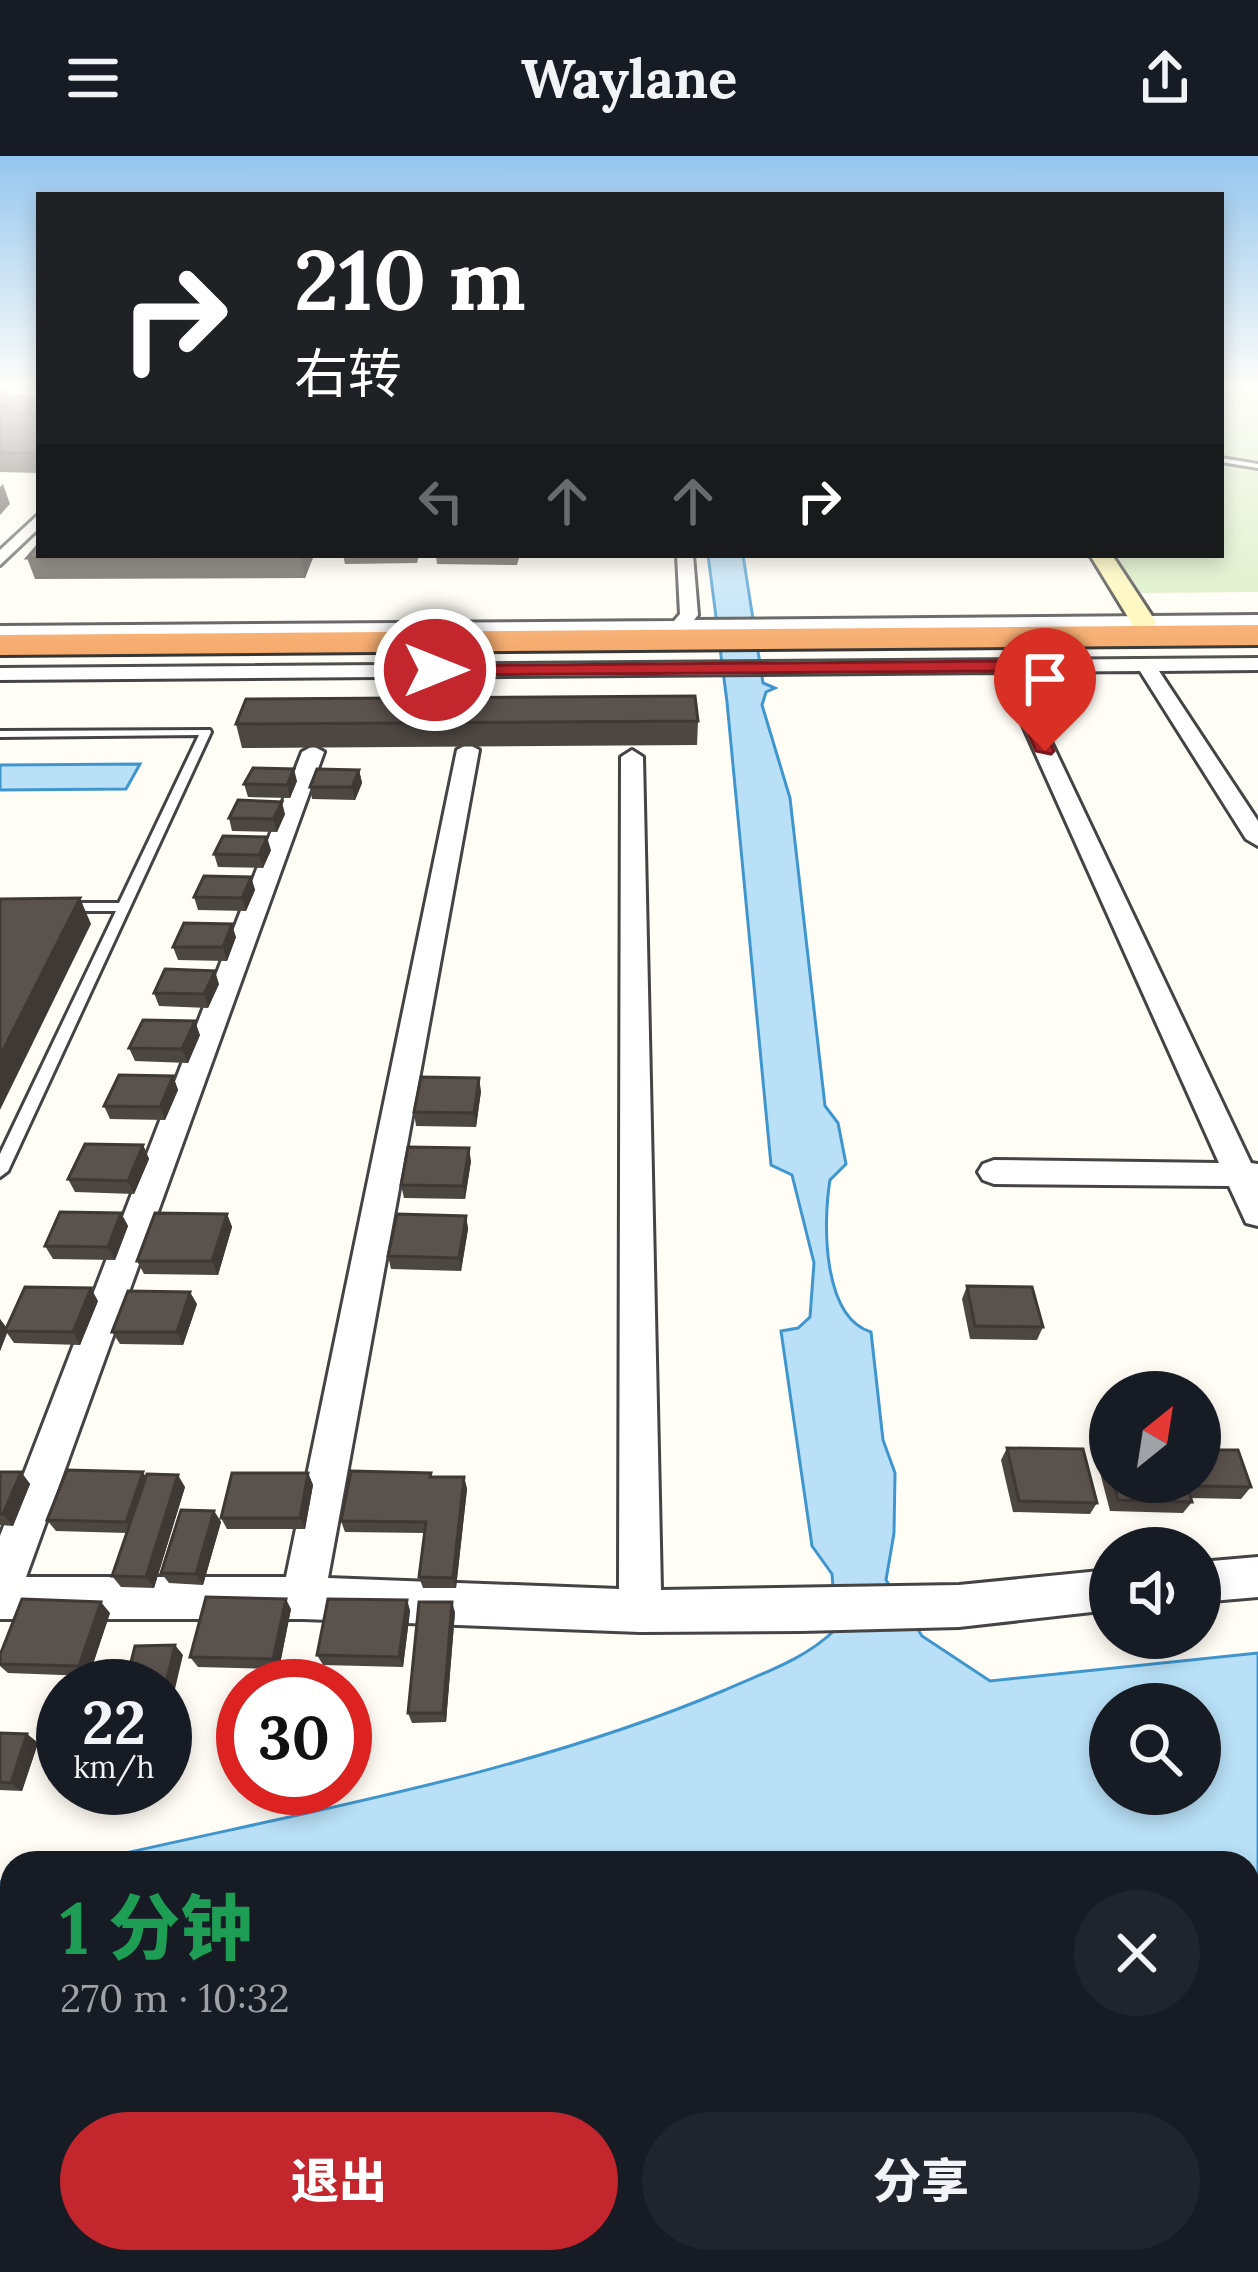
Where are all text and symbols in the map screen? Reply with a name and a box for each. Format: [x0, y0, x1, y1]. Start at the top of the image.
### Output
text: Waylane [521, 44, 737, 113]
icon: menu [60, 45, 126, 111]
icon: share [1132, 45, 1198, 111]
text: 210 m [294, 225, 526, 333]
icon: right [96, 240, 252, 396]
text: 右转 [294, 339, 402, 408]
icon: left [408, 468, 474, 534]
icon: ahead [534, 468, 600, 534]
icon: ahead [660, 468, 726, 534]
icon: right [786, 468, 852, 534]
position arrow [372, 607, 498, 733]
pin [994, 628, 1096, 751]
icon: arrive [1012, 646, 1078, 712]
north arrow [1089, 1371, 1221, 1503]
map controls [1089, 1371, 1221, 1815]
button: sound [1089, 1527, 1221, 1659]
speed limit sign: 30 [216, 1659, 372, 1815]
button: search [1089, 1683, 1221, 1815]
text: 22 [82, 1684, 146, 1760]
text: km/h [73, 1748, 155, 1786]
text: 1 分钟 [60, 1882, 252, 1974]
button: close [1074, 1890, 1200, 2016]
text: 270 m · 10:32 [60, 1973, 289, 2023]
button: 退出 [60, 2112, 618, 2250]
button: 分享 [642, 2112, 1200, 2250]

